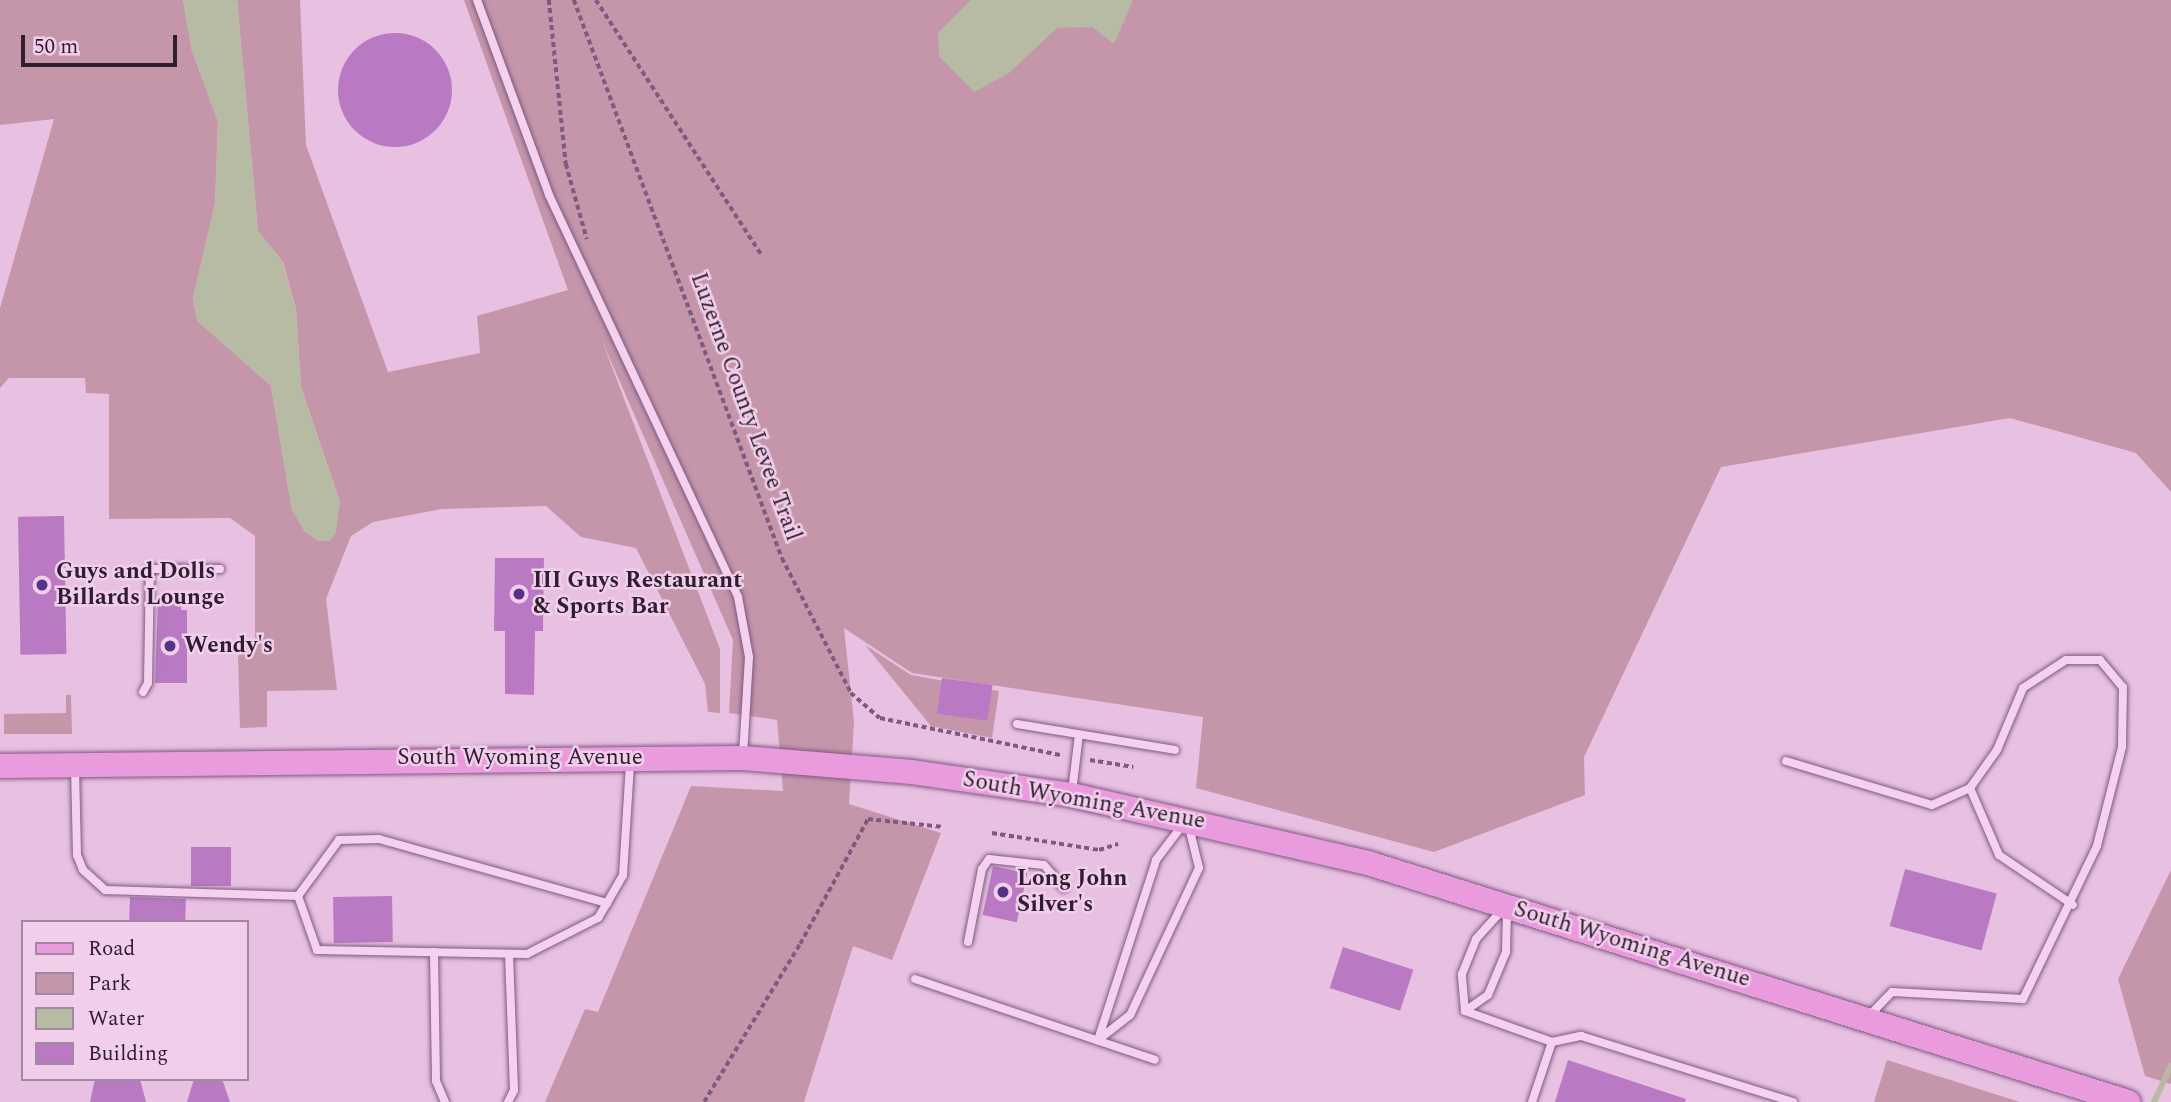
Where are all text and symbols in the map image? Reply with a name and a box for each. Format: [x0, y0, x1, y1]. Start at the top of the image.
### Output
scale bar [24, 21, 180, 65]
text: 50 m [34, 31, 78, 63]
street label: Luzerne County Levee Trail [684, 269, 806, 545]
place label: Guys and Dolls Billards Lounge [56, 558, 225, 612]
place label: III Guys Restaurant & Sports Bar [533, 567, 742, 621]
marker: Guys and Dolls Billards Lounge [34, 577, 50, 593]
marker: III Guys Restaurant & Sports Bar [511, 586, 527, 602]
place label: Wendy's [184, 632, 273, 660]
marker: Wendy's [162, 638, 178, 654]
street label: South Wyoming Avenue [397, 744, 643, 772]
street label: South Wyoming Avenue [961, 766, 1207, 836]
place label: Long John Silver's [1017, 865, 1127, 919]
marker: Long John Silver's [995, 884, 1011, 900]
street label: South Wyoming Avenue [1511, 896, 1753, 994]
legend [21, 920, 248, 1081]
text: Road [88, 933, 135, 965]
text: Park [88, 968, 131, 1000]
text: Water [88, 1003, 144, 1035]
text: Building [88, 1038, 168, 1070]

